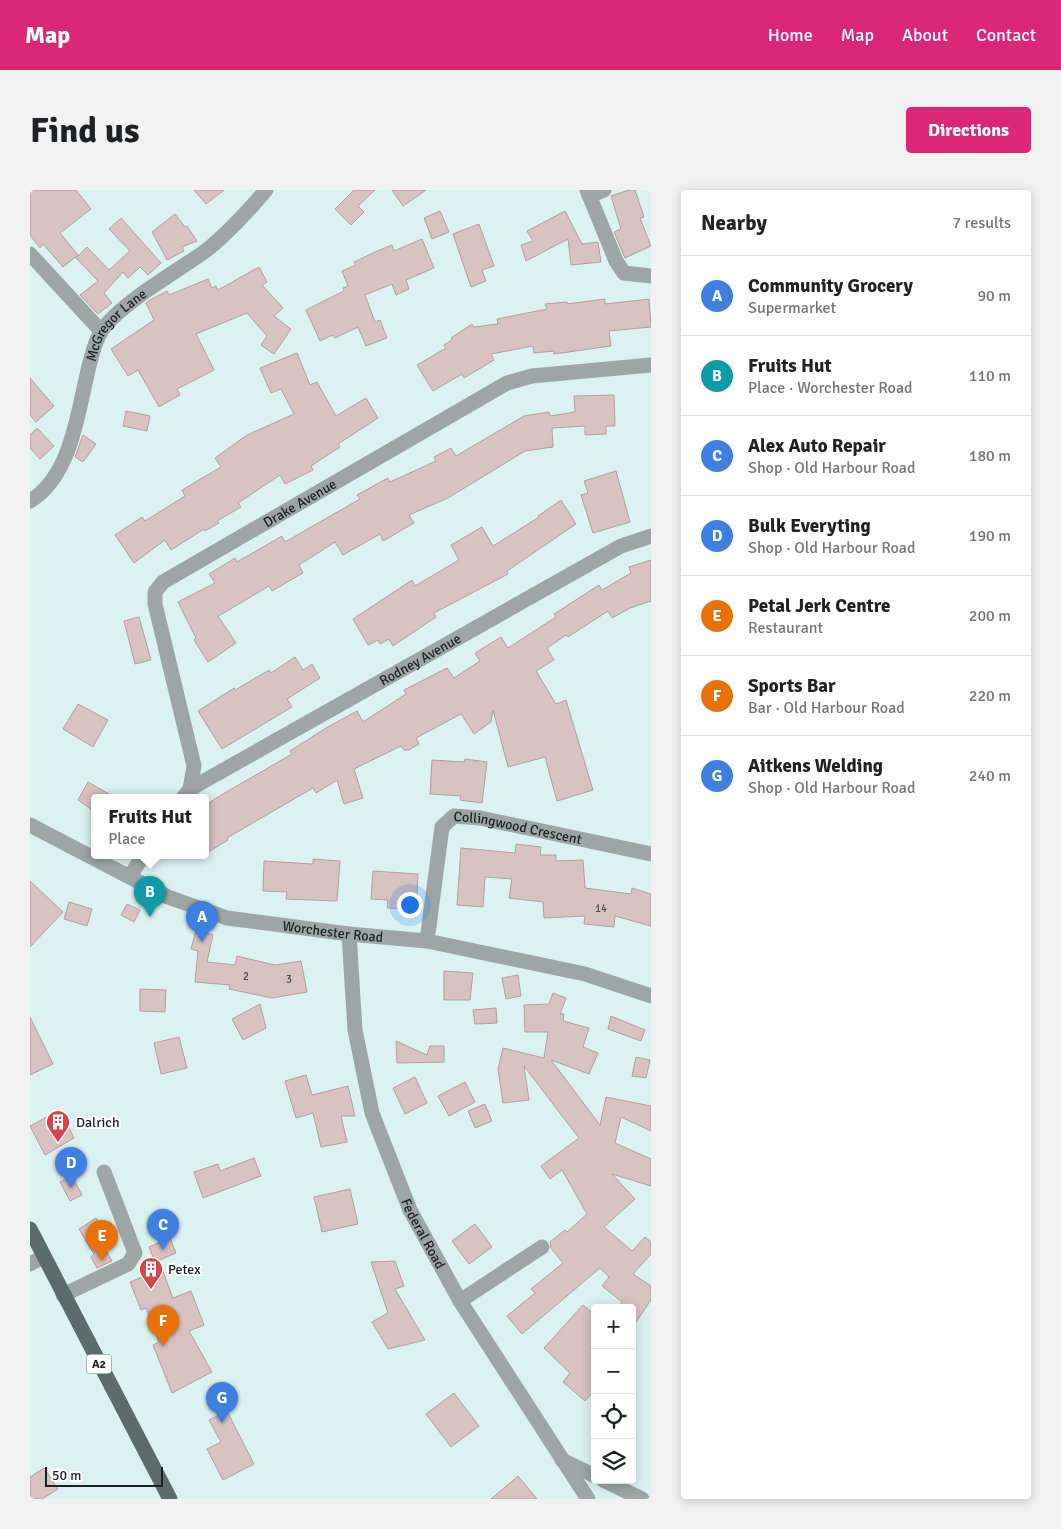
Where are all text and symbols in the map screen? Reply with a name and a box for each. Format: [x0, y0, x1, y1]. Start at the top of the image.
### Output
text: Map [25, 20, 70, 50]
text: Home [768, 24, 813, 46]
text: Map [841, 24, 874, 46]
text: About [902, 24, 948, 46]
text: Contact [976, 24, 1036, 46]
button: Directions [906, 107, 1031, 153]
text: Find us [30, 109, 140, 152]
text: Nearby [701, 210, 767, 236]
text: 7 results [952, 213, 1011, 233]
text: Community Grocery [748, 274, 913, 298]
street label: McGregor Lane [82, 285, 150, 363]
text: A [712, 286, 722, 306]
text: 90 m [977, 286, 1011, 306]
text: Supermarket [748, 298, 836, 318]
text: Fruits Hut [748, 354, 832, 378]
text: B [712, 366, 722, 386]
text: 110 m [969, 366, 1011, 386]
text: Place · Worchester Road [748, 378, 912, 398]
text: Alex Auto Repair [748, 434, 886, 458]
text: C [712, 446, 722, 466]
text: 180 m [969, 446, 1011, 466]
text: Shop · Old Harbour Road [748, 458, 915, 478]
street label: Drake Avenue [260, 475, 339, 531]
text: Bulk Everyting [748, 514, 871, 538]
text: D [712, 526, 722, 546]
text: 190 m [969, 526, 1011, 546]
text: Shop · Old Harbour Road [748, 538, 915, 558]
text: Petal Jerk Centre [748, 594, 890, 618]
text: E [712, 606, 722, 626]
text: 200 m [969, 606, 1011, 626]
text: Restaurant [748, 618, 823, 638]
street label: Rodney Avenue [376, 630, 464, 689]
text: Sports Bar [748, 674, 836, 698]
text: F [713, 686, 721, 706]
text: 220 m [969, 686, 1011, 706]
text: Bar · Old Harbour Road [748, 698, 905, 718]
text: Aitkens Welding [748, 754, 883, 778]
text: G [712, 766, 722, 786]
text: 240 m [969, 766, 1011, 786]
text: Shop · Old Harbour Road [748, 778, 915, 798]
popup [91, 794, 209, 859]
text: Fruits Hut [108, 805, 192, 829]
street label: Collingwood Crescent [453, 808, 583, 848]
text: Place [108, 829, 146, 849]
pin: B [134, 876, 166, 917]
your location [397, 892, 423, 918]
pin: A [186, 901, 218, 942]
house number: 14 [595, 902, 607, 915]
street label: Worchester Road [282, 917, 384, 946]
house number: 2 [243, 970, 249, 983]
house number: 3 [286, 973, 292, 986]
building icon: Dalrich [45, 1109, 71, 1143]
place label: Dalrich [76, 1114, 120, 1131]
pin: D [55, 1147, 87, 1188]
street label: Federal Road [398, 1196, 449, 1272]
pin: C [147, 1209, 179, 1250]
pin: E [86, 1220, 118, 1261]
building icon: Petex [138, 1256, 164, 1290]
place label: Petex [168, 1261, 201, 1278]
map controls [591, 1304, 636, 1484]
button: + [591, 1304, 636, 1349]
pin: F [147, 1305, 179, 1346]
button: − [591, 1349, 636, 1394]
road number: A2 [86, 1354, 112, 1374]
pin: G [206, 1382, 238, 1423]
button: locate [591, 1394, 636, 1439]
button: layers [591, 1439, 636, 1484]
scale bar [45, 1464, 162, 1487]
text: 50 m [52, 1467, 81, 1484]

